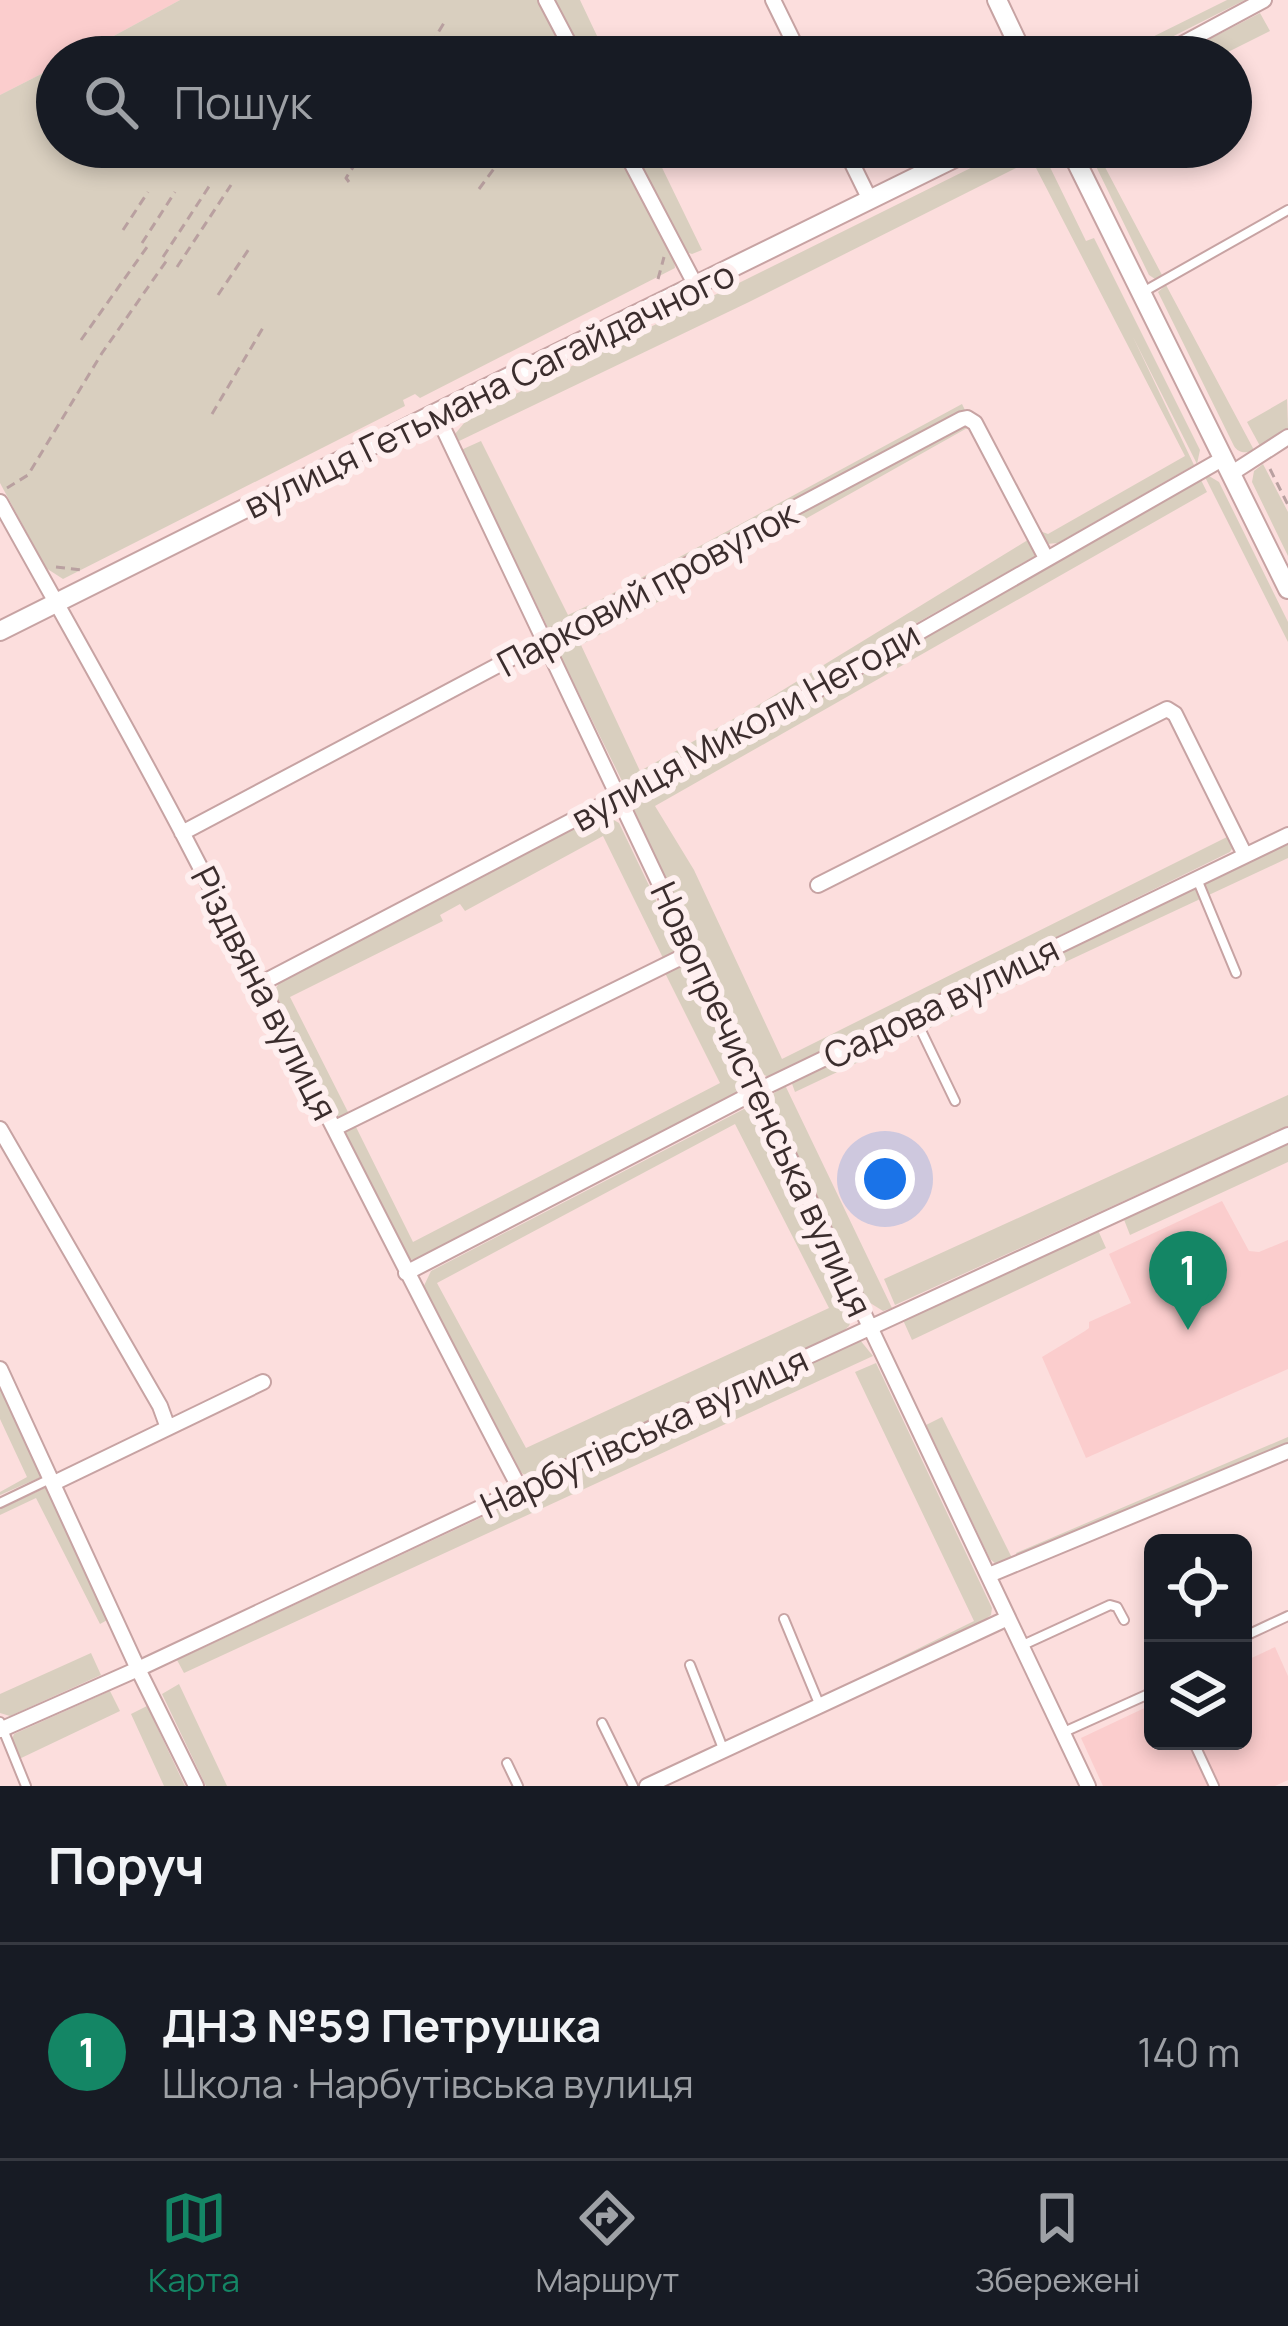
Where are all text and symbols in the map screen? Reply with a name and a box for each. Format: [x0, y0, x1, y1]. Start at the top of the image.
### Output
search box [36, 36, 1252, 168]
icon: search [78, 69, 144, 135]
text: Пошук [174, 71, 312, 133]
street label: вулиця Гетьмана Сагайдачного [236, 249, 742, 529]
street label: Парковий провулок [489, 488, 806, 688]
street label: вулиця Миколи Негоди [562, 610, 928, 842]
street label: Різдвяна вулиця [180, 858, 350, 1128]
street label: Новопречистенська вулиця [640, 874, 884, 1324]
street label: Садова вулиця [815, 924, 1067, 1080]
your location [855, 1149, 915, 1209]
pin: 1 [1149, 1231, 1227, 1330]
street label: Нарбутівська вулиця [472, 1335, 816, 1529]
map controls [1144, 1534, 1252, 1750]
button: locate [1144, 1534, 1252, 1642]
button: layers [1144, 1642, 1252, 1750]
text: Поруч [48, 1830, 205, 1899]
text: ДНЗ №59 Петрушка [162, 1994, 601, 2056]
text: 1 [78, 2025, 96, 2079]
text: 140 m [1137, 2025, 1240, 2079]
text: Школа · Нарбутівська вулиця [162, 2056, 694, 2110]
tab: Карта [148, 2185, 240, 2302]
tab: Маршрут [535, 2185, 679, 2302]
tab: Збережені [975, 2185, 1140, 2302]

